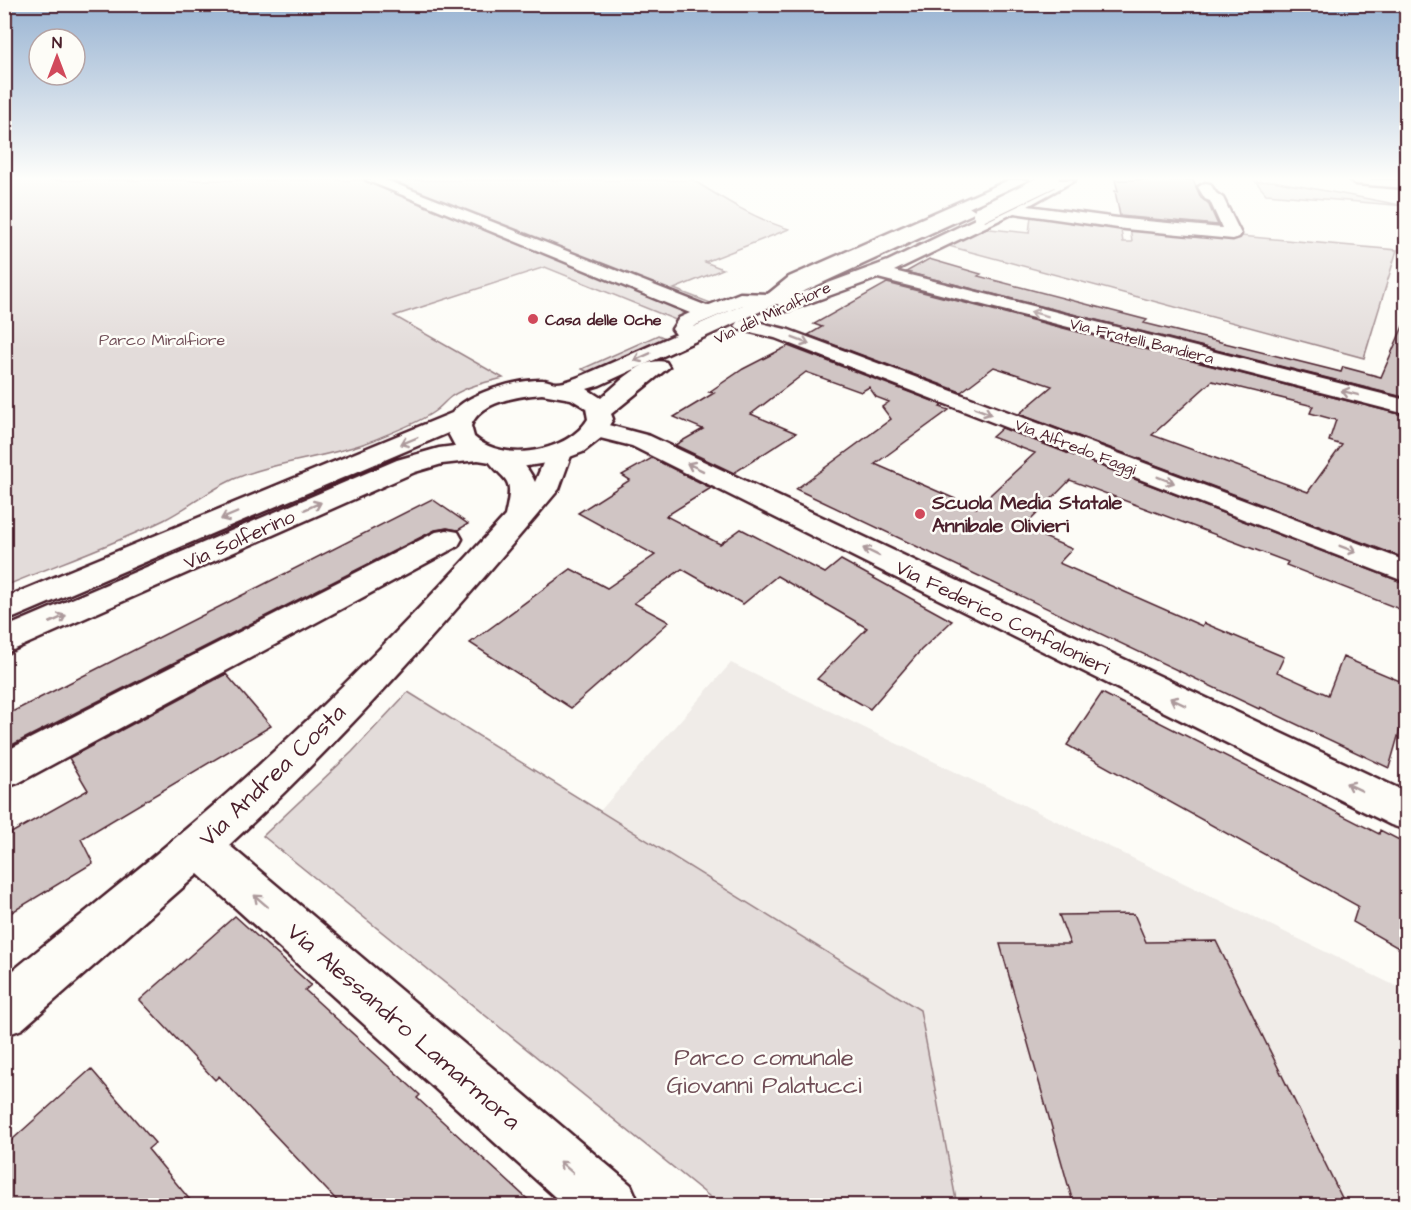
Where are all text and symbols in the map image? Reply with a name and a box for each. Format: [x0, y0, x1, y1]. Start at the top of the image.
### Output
north arrow [27, 27, 87, 87]
text: N [52, 32, 62, 54]
street label: Via del Miralfiore [711, 276, 835, 350]
one-way arrow [1030, 307, 1049, 319]
place label: Casa delle Oche [545, 309, 662, 331]
marker: Casa delle Oche [526, 312, 540, 326]
street label: Via Fratelli Bandiera [1067, 312, 1216, 370]
park label: Parco Miralfiore [99, 329, 225, 351]
one-way arrow [791, 337, 810, 348]
one-way arrow [633, 352, 651, 364]
one-way arrow [1341, 386, 1360, 398]
one-way arrow [974, 406, 992, 417]
street label: Via Alfredo Faggi [1011, 414, 1140, 481]
one-way arrow [401, 436, 419, 447]
one-way arrow [687, 461, 705, 473]
one-way arrow [1156, 475, 1174, 486]
place label: Scuola Media Statale Annibale Olivieri [931, 489, 1123, 540]
one-way arrow [304, 500, 322, 512]
street label: Via Solferino [179, 503, 299, 577]
marker: Scuola Media Statale Annibale Olivieri [913, 507, 927, 521]
one-way arrow [221, 511, 239, 522]
one-way arrow [1338, 545, 1357, 556]
one-way arrow [862, 546, 880, 558]
street label: Via Federico Confalonieri [891, 554, 1114, 682]
one-way arrow [49, 612, 67, 623]
one-way arrow [1170, 695, 1188, 707]
street label: Via Andrea Costa [192, 697, 354, 855]
one-way arrow [1345, 780, 1363, 792]
one-way arrow [254, 894, 269, 908]
street label: Via Alessandro Lamarmora [279, 915, 528, 1138]
park label: Parco comunale Giovanni Palatucci [666, 1041, 862, 1103]
one-way arrow [559, 1160, 574, 1174]

